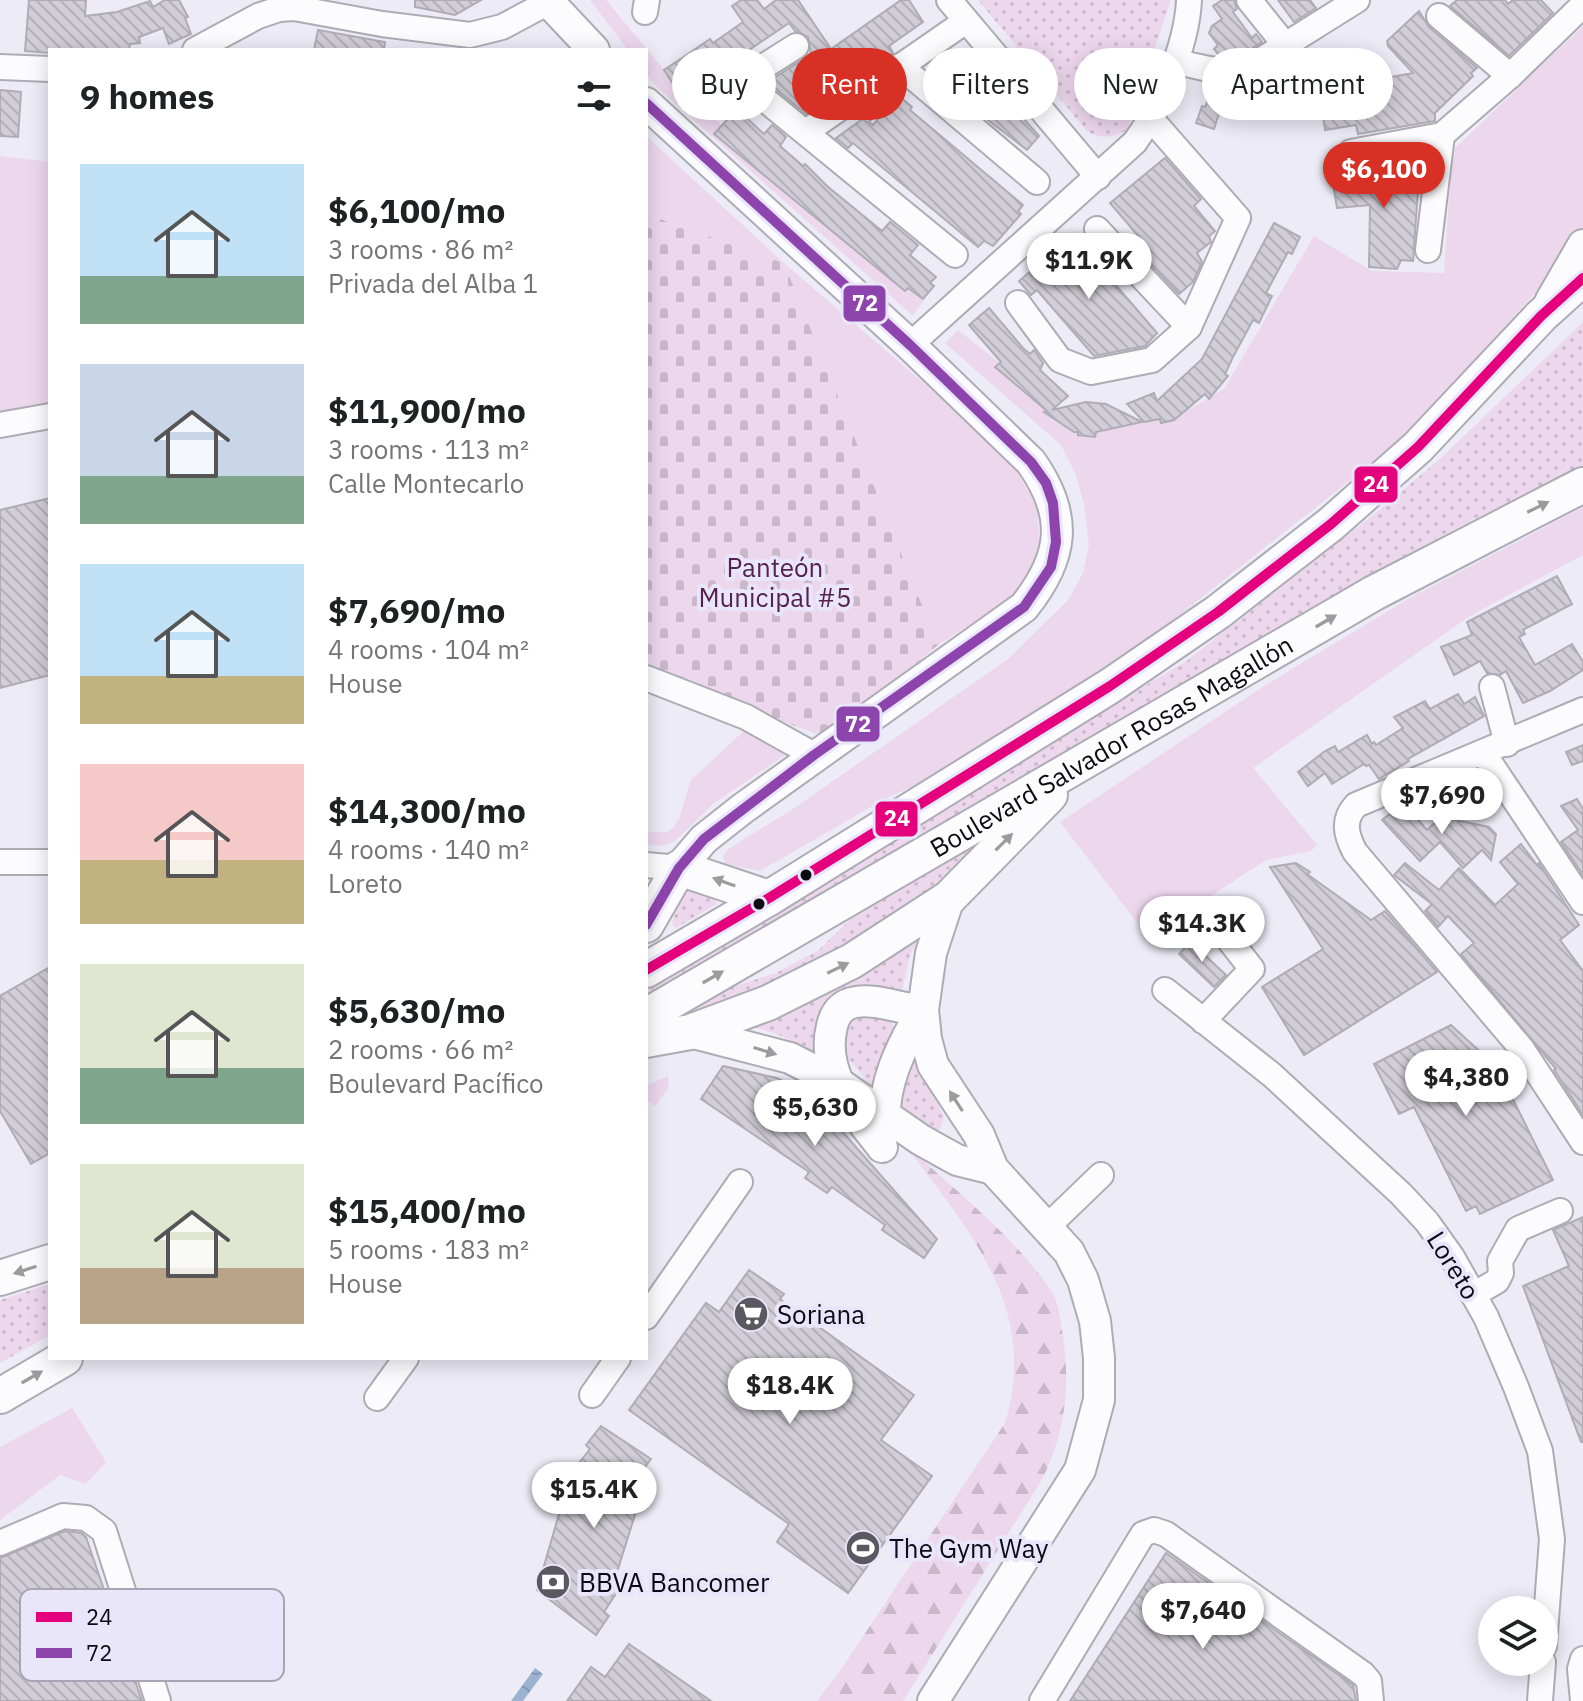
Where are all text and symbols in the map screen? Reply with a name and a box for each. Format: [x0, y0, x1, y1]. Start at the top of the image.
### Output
chip: Buy [672, 48, 776, 120]
chip: Rent [792, 48, 907, 120]
chip: Filters [923, 48, 1058, 120]
chip: New [1074, 48, 1186, 120]
chip: Apartment [1202, 48, 1393, 120]
text: 9 homes [80, 74, 215, 118]
icon: filters [572, 74, 616, 118]
pin: $6,100 [1319, 142, 1449, 210]
text: $6,100 [1341, 151, 1427, 185]
text: $6,100/mo [328, 188, 505, 232]
icon: home [144, 196, 240, 292]
text: 3 rooms · 86 m² [328, 232, 513, 266]
pin: $11.9K [1024, 233, 1154, 301]
text: $11.9K [1045, 242, 1133, 276]
text: Privada del Alba 1 [328, 266, 538, 300]
line badge: 72 [842, 284, 887, 323]
text: 72 [852, 288, 878, 317]
text: $11,900/mo [328, 388, 526, 432]
icon: home [144, 396, 240, 492]
text: 3 rooms · 113 m² [328, 432, 529, 466]
line badge: 24 [1353, 465, 1399, 504]
text: Calle Montecarlo [328, 466, 524, 500]
text: 24 [1363, 469, 1389, 498]
one-way arrow [1527, 500, 1550, 514]
park label: Panteón Municipal #5 [698, 550, 852, 614]
text: $7,690/mo [328, 588, 505, 632]
icon: home [144, 596, 240, 692]
one-way arrow [1315, 614, 1337, 628]
street label: Boulevard Salvador Rosas Magallón [924, 627, 1299, 864]
text: 4 rooms · 104 m² [328, 632, 529, 666]
text: House [328, 666, 403, 700]
line badge: 72 [835, 705, 881, 743]
text: 72 [845, 709, 871, 738]
pin: $7,690 [1377, 768, 1507, 836]
text: $7,690 [1399, 777, 1485, 811]
text: $14,300/mo [328, 788, 526, 832]
icon: home [144, 796, 240, 892]
line badge: 24 [874, 800, 919, 838]
text: 24 [884, 803, 910, 832]
text: 4 rooms · 140 m² [328, 832, 529, 866]
one-way arrow [994, 834, 1013, 852]
text: Loreto [328, 866, 403, 900]
unlabelled marker [798, 867, 814, 883]
one-way arrow [712, 875, 736, 888]
unlabelled marker [751, 896, 767, 912]
pin: $14.3K [1137, 896, 1267, 964]
text: $14.3K [1158, 905, 1246, 939]
one-way arrow [827, 961, 850, 975]
one-way arrow [702, 970, 725, 983]
text: $5,630/mo [328, 988, 505, 1032]
icon: home [144, 996, 240, 1092]
text: 2 rooms · 66 m² [328, 1032, 513, 1066]
one-way arrow [754, 1045, 778, 1058]
pin: $4,380 [1401, 1050, 1531, 1118]
text: $4,380 [1423, 1059, 1509, 1093]
text: Boulevard Pacífico [328, 1066, 544, 1100]
pin: $5,630 [750, 1080, 880, 1148]
text: $5,630 [772, 1089, 858, 1123]
one-way arrow [949, 1090, 964, 1112]
text: $15,400/mo [328, 1188, 526, 1232]
icon: home [144, 1196, 240, 1292]
street label: Loreto [1420, 1224, 1488, 1306]
text: 5 rooms · 183 m² [328, 1232, 529, 1266]
one-way arrow [13, 1264, 37, 1277]
text: House [328, 1266, 403, 1300]
supermarket icon: Soriana [732, 1295, 770, 1333]
place label: Soriana [777, 1297, 865, 1331]
pin: $18.4K [725, 1358, 855, 1426]
text: $18.4K [746, 1367, 834, 1401]
one-way arrow [21, 1370, 43, 1384]
pin: $15.4K [529, 1462, 659, 1530]
text: $15.4K [550, 1471, 638, 1505]
sports icon: The Gym Way [844, 1529, 882, 1567]
place label: The Gym Way [889, 1531, 1049, 1565]
bank icon: BBVA Bancomer [534, 1563, 572, 1601]
place label: BBVA Bancomer [579, 1565, 770, 1599]
pin: $7,640 [1138, 1583, 1268, 1651]
legend [20, 1589, 284, 1681]
text: $7,640 [1160, 1592, 1246, 1626]
map controls [1478, 1596, 1558, 1676]
button: layers [1478, 1596, 1558, 1676]
text: 24 [86, 1602, 112, 1631]
text: 72 [86, 1638, 112, 1667]

